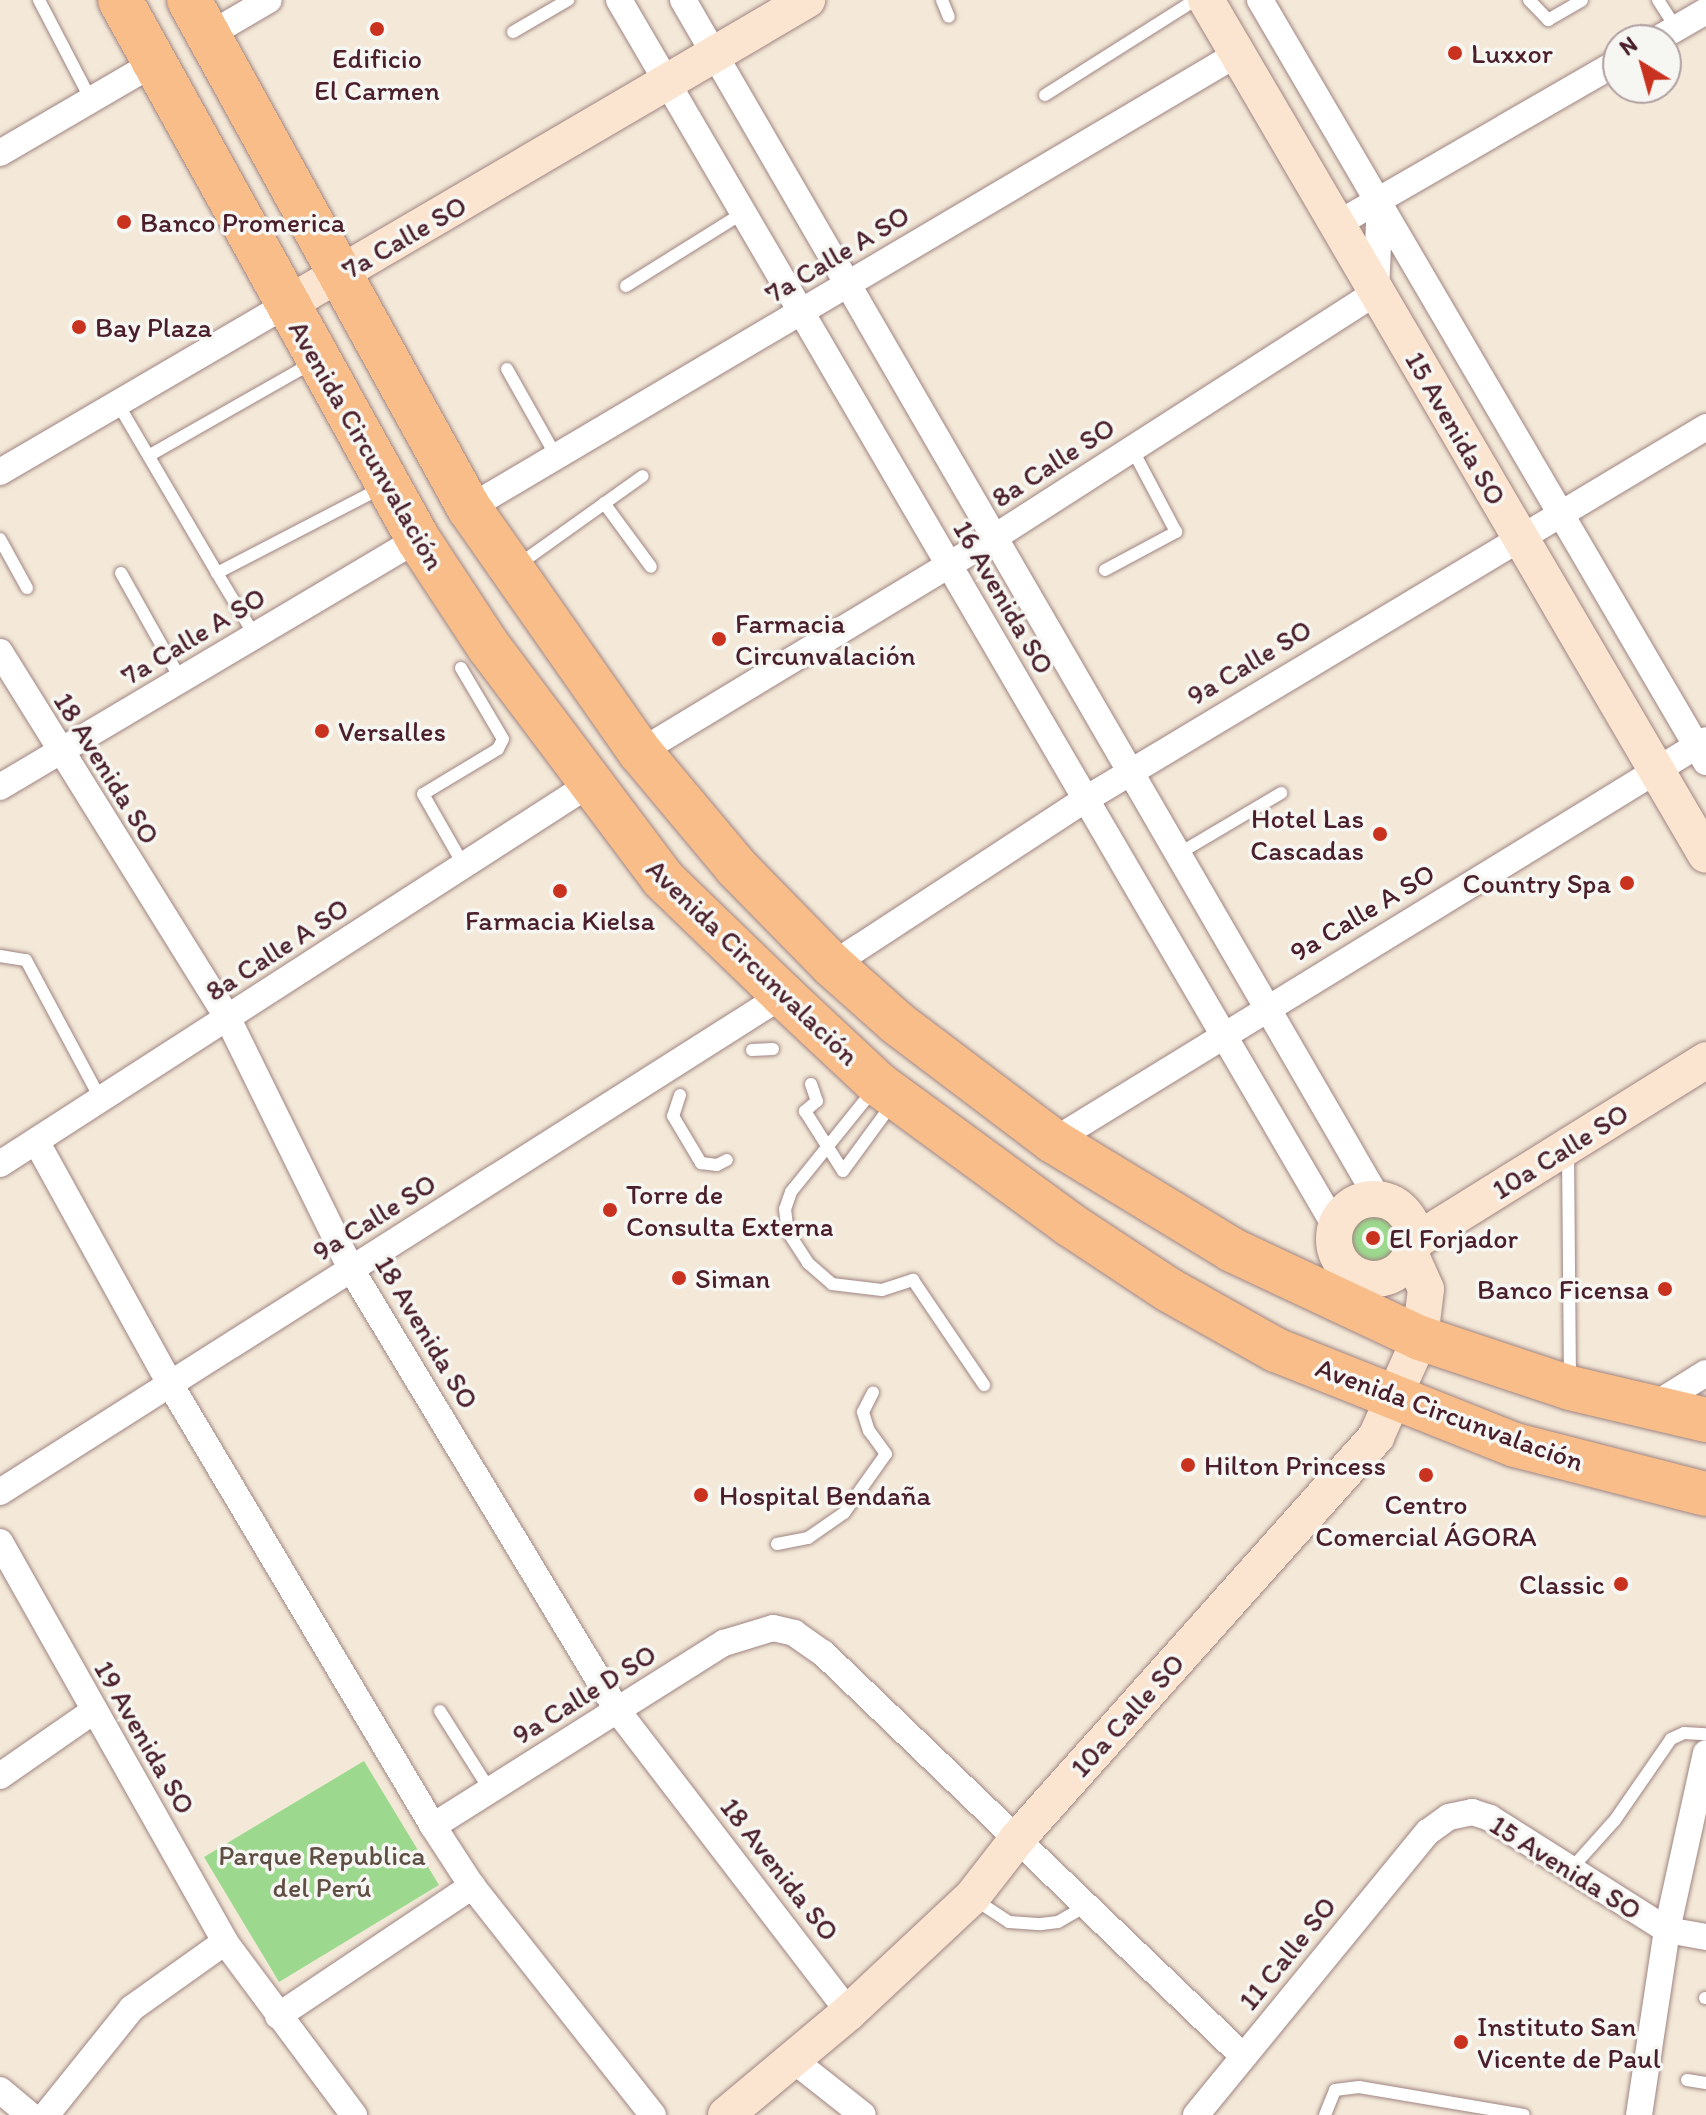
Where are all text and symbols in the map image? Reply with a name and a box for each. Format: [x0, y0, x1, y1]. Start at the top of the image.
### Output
marker: Edificio El Carmen [368, 20, 386, 38]
north arrow [1602, 24, 1682, 104]
text: N [1614, 31, 1643, 61]
place label: Luxxor [1471, 36, 1553, 70]
place label: Edificio El Carmen [314, 41, 440, 107]
marker: Luxxor [1446, 44, 1464, 62]
street label: 7a Calle SO [335, 188, 473, 286]
street label: 7a Calle A SO [758, 198, 916, 310]
place label: Banco Promerica [140, 205, 345, 239]
marker: Banco Promerica [115, 213, 133, 231]
place label: Bay Plaza [95, 310, 212, 344]
street label: Avenida Circunvalación [282, 314, 452, 576]
marker: Bay Plaza [70, 318, 88, 336]
street label: 15 Avenida SO [1398, 345, 1514, 511]
street label: 8a Calle SO [985, 410, 1121, 514]
street label: 16 Avenida SO [946, 514, 1062, 680]
street label: 7a Calle A SO [114, 580, 272, 692]
place label: Farmacia Circunvalación [735, 606, 916, 672]
street label: 9a Calle SO [1181, 612, 1317, 712]
marker: Farmacia Circunvalación [710, 630, 728, 648]
street label: 18 Avenida SO [47, 686, 167, 850]
place label: Versalles [338, 714, 446, 748]
marker: Versalles [313, 722, 331, 740]
place label: Hotel Las Cascadas [1250, 801, 1364, 867]
marker: Hotel Las Cascadas [1371, 825, 1389, 843]
street label: Avenida Circunvalación [640, 852, 866, 1072]
street label: 9a Calle A SO [1283, 855, 1441, 969]
place label: Country Spa [1461, 866, 1611, 900]
marker: Country Spa [1618, 874, 1636, 892]
marker: Farmacia Kielsa [551, 882, 569, 900]
street label: 8a Calle A SO [199, 890, 355, 1008]
place label: Farmacia Kielsa [465, 903, 655, 937]
street label: 10a Calle SO [1485, 1096, 1635, 1206]
street label: 9a Calle SO [306, 1166, 442, 1268]
place label: Torre de Consulta Externa [626, 1177, 835, 1243]
marker: Torre de Consulta Externa [601, 1201, 619, 1219]
place label: El Forjador [1389, 1221, 1519, 1255]
marker: El Forjador [1364, 1229, 1382, 1247]
street label: 18 Avenida SO [368, 1249, 486, 1415]
place label: Siman [695, 1261, 770, 1295]
marker: Siman [670, 1269, 688, 1287]
place label: Banco Ficensa [1477, 1272, 1649, 1306]
marker: Banco Ficensa [1656, 1280, 1674, 1298]
street label: Avenida Circunvalación [1311, 1350, 1589, 1478]
place label: Hilton Princess [1204, 1448, 1386, 1482]
marker: Hilton Princess [1179, 1456, 1197, 1474]
marker: Centro Comercial ÁGORA [1417, 1466, 1435, 1484]
place label: Hospital Bendaña [719, 1478, 932, 1512]
marker: Hospital Bendaña [690, 1484, 712, 1506]
place label: Centro Comercial ÁGORA [1315, 1487, 1537, 1553]
place label: Classic [1519, 1567, 1605, 1601]
marker: Classic [1612, 1575, 1630, 1593]
street label: 9a Calle D SO [505, 1636, 663, 1752]
street label: 10a Calle SO [1063, 1646, 1191, 1784]
street label: 19 Avenida SO [87, 1654, 203, 1820]
street label: 18 Avenida SO [714, 1791, 846, 1947]
street label: 15 Avenida SO [1484, 1807, 1648, 1927]
park label: Parque Republica del Perú [218, 1838, 426, 1904]
street label: 11 Calle SO [1231, 1889, 1343, 2017]
place label: Instituto San Vicente de Paul [1477, 2009, 1660, 2075]
marker: Instituto San Vicente de Paul [1452, 2033, 1470, 2051]

